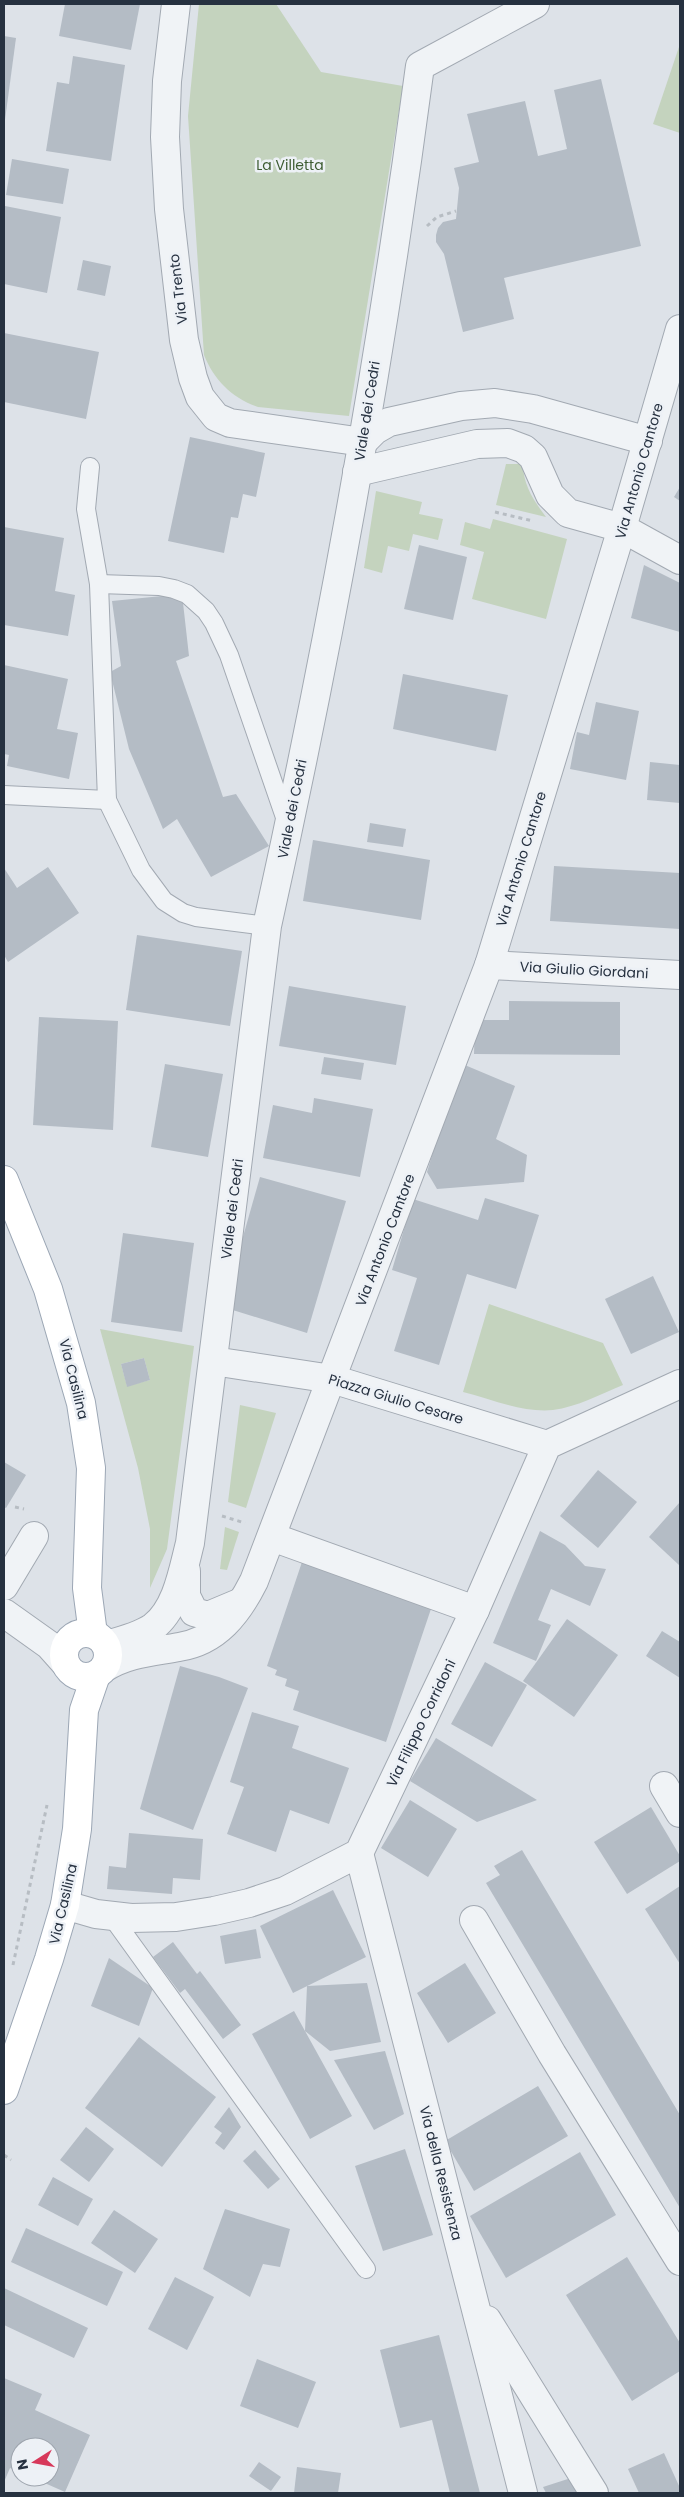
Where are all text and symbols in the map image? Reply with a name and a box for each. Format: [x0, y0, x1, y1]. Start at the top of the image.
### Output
park label: La Villetta [256, 155, 324, 175]
street label: Via Trento [164, 253, 192, 325]
street label: Viale dei Cedri [349, 359, 385, 463]
street label: Via Antonio Cantore [610, 400, 668, 541]
street label: Viale dei Cedri [273, 757, 311, 861]
street label: Via Antonio Cantore [491, 788, 551, 929]
street label: Via Giulio Giordani [519, 957, 649, 983]
street label: Viale dei Cedri [216, 1158, 248, 1260]
street label: Via Antonio Cantore [350, 1170, 420, 1309]
street label: Via Casilina [54, 1337, 94, 1421]
street label: Piazza Giulio Cesare [326, 1369, 466, 1429]
street label: Via Filippo Corridoni [381, 1656, 461, 1790]
street label: Via Casilina [44, 1862, 82, 1946]
street label: Via della Resistenza [415, 2104, 467, 2242]
north arrow [10, 2437, 60, 2487]
text: N [11, 2457, 33, 2472]

